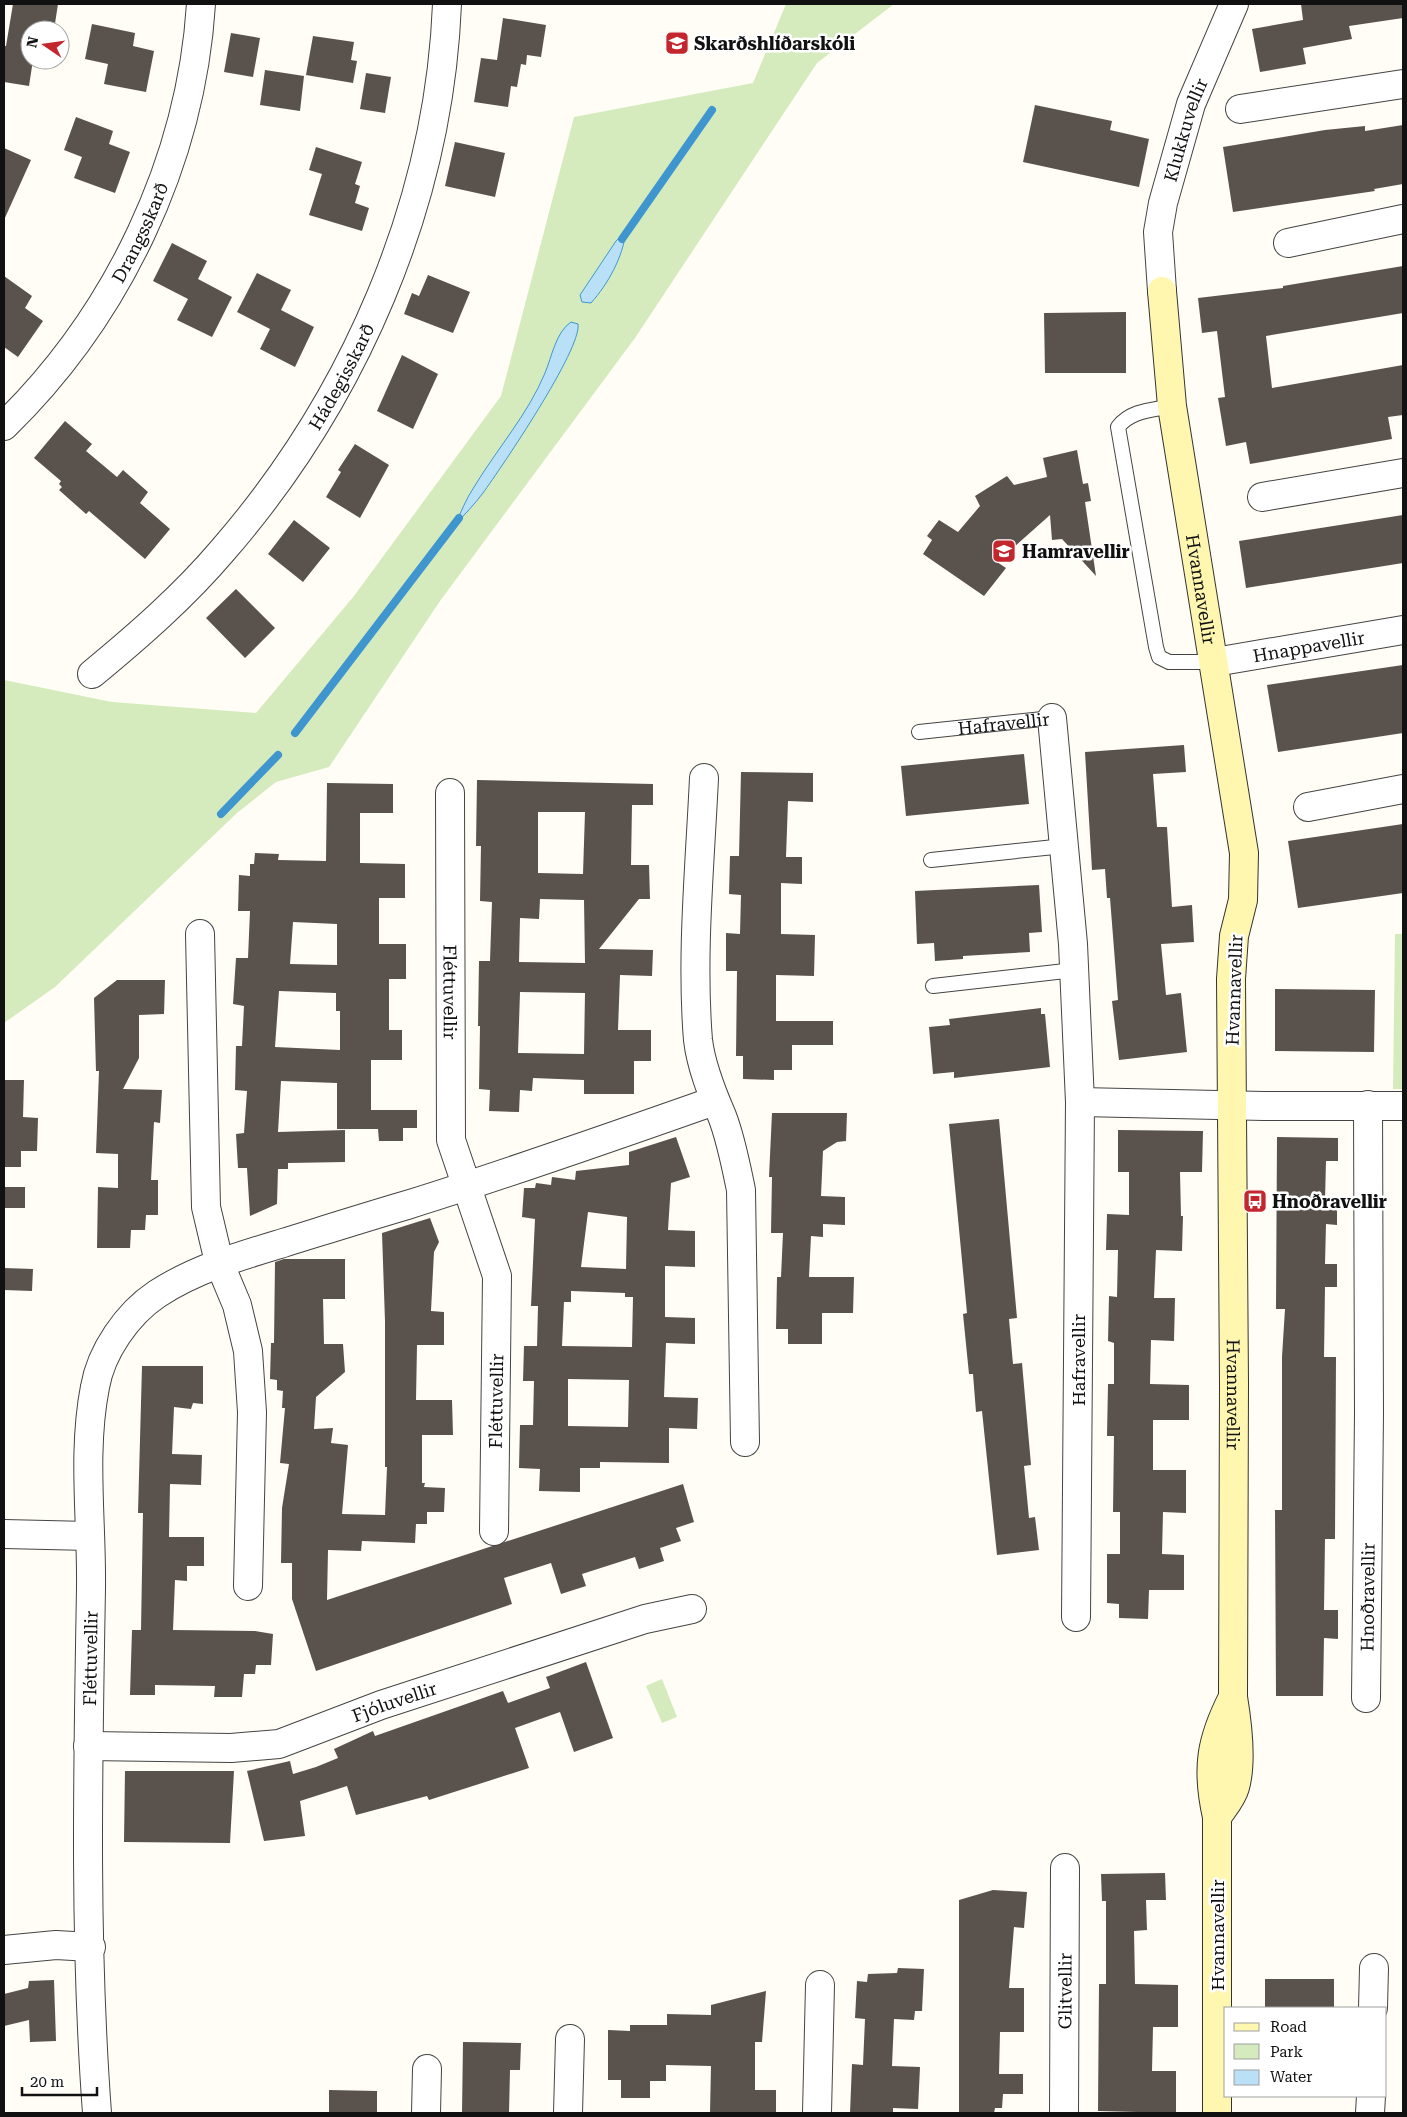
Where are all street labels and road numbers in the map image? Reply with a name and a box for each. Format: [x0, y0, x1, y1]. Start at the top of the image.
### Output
street label: Klukkuvellir [1159, 75, 1211, 184]
street label: Drangsskarð [107, 179, 172, 286]
street label: Hádegisskarð [304, 320, 378, 433]
street label: Hvannavellir [1182, 533, 1221, 646]
street label: Hnappavellir [1251, 626, 1366, 666]
street label: Hafravellir [957, 708, 1050, 738]
street label: Hvannavellir [1222, 934, 1246, 1046]
street label: Fléttuvellir [440, 944, 461, 1040]
street label: Hafravellir [1068, 1314, 1089, 1406]
street label: Hvannavellir [1223, 1339, 1245, 1450]
street label: Fléttuvellir [485, 1353, 507, 1449]
street label: Hnoðravellir [1356, 1542, 1378, 1652]
street label: Fléttuvellir [79, 1610, 101, 1706]
street label: Fjóluvellir [349, 1677, 439, 1726]
street label: Hvannavellir [1207, 1879, 1228, 1991]
street label: Glitvellir [1054, 1953, 1075, 2029]

